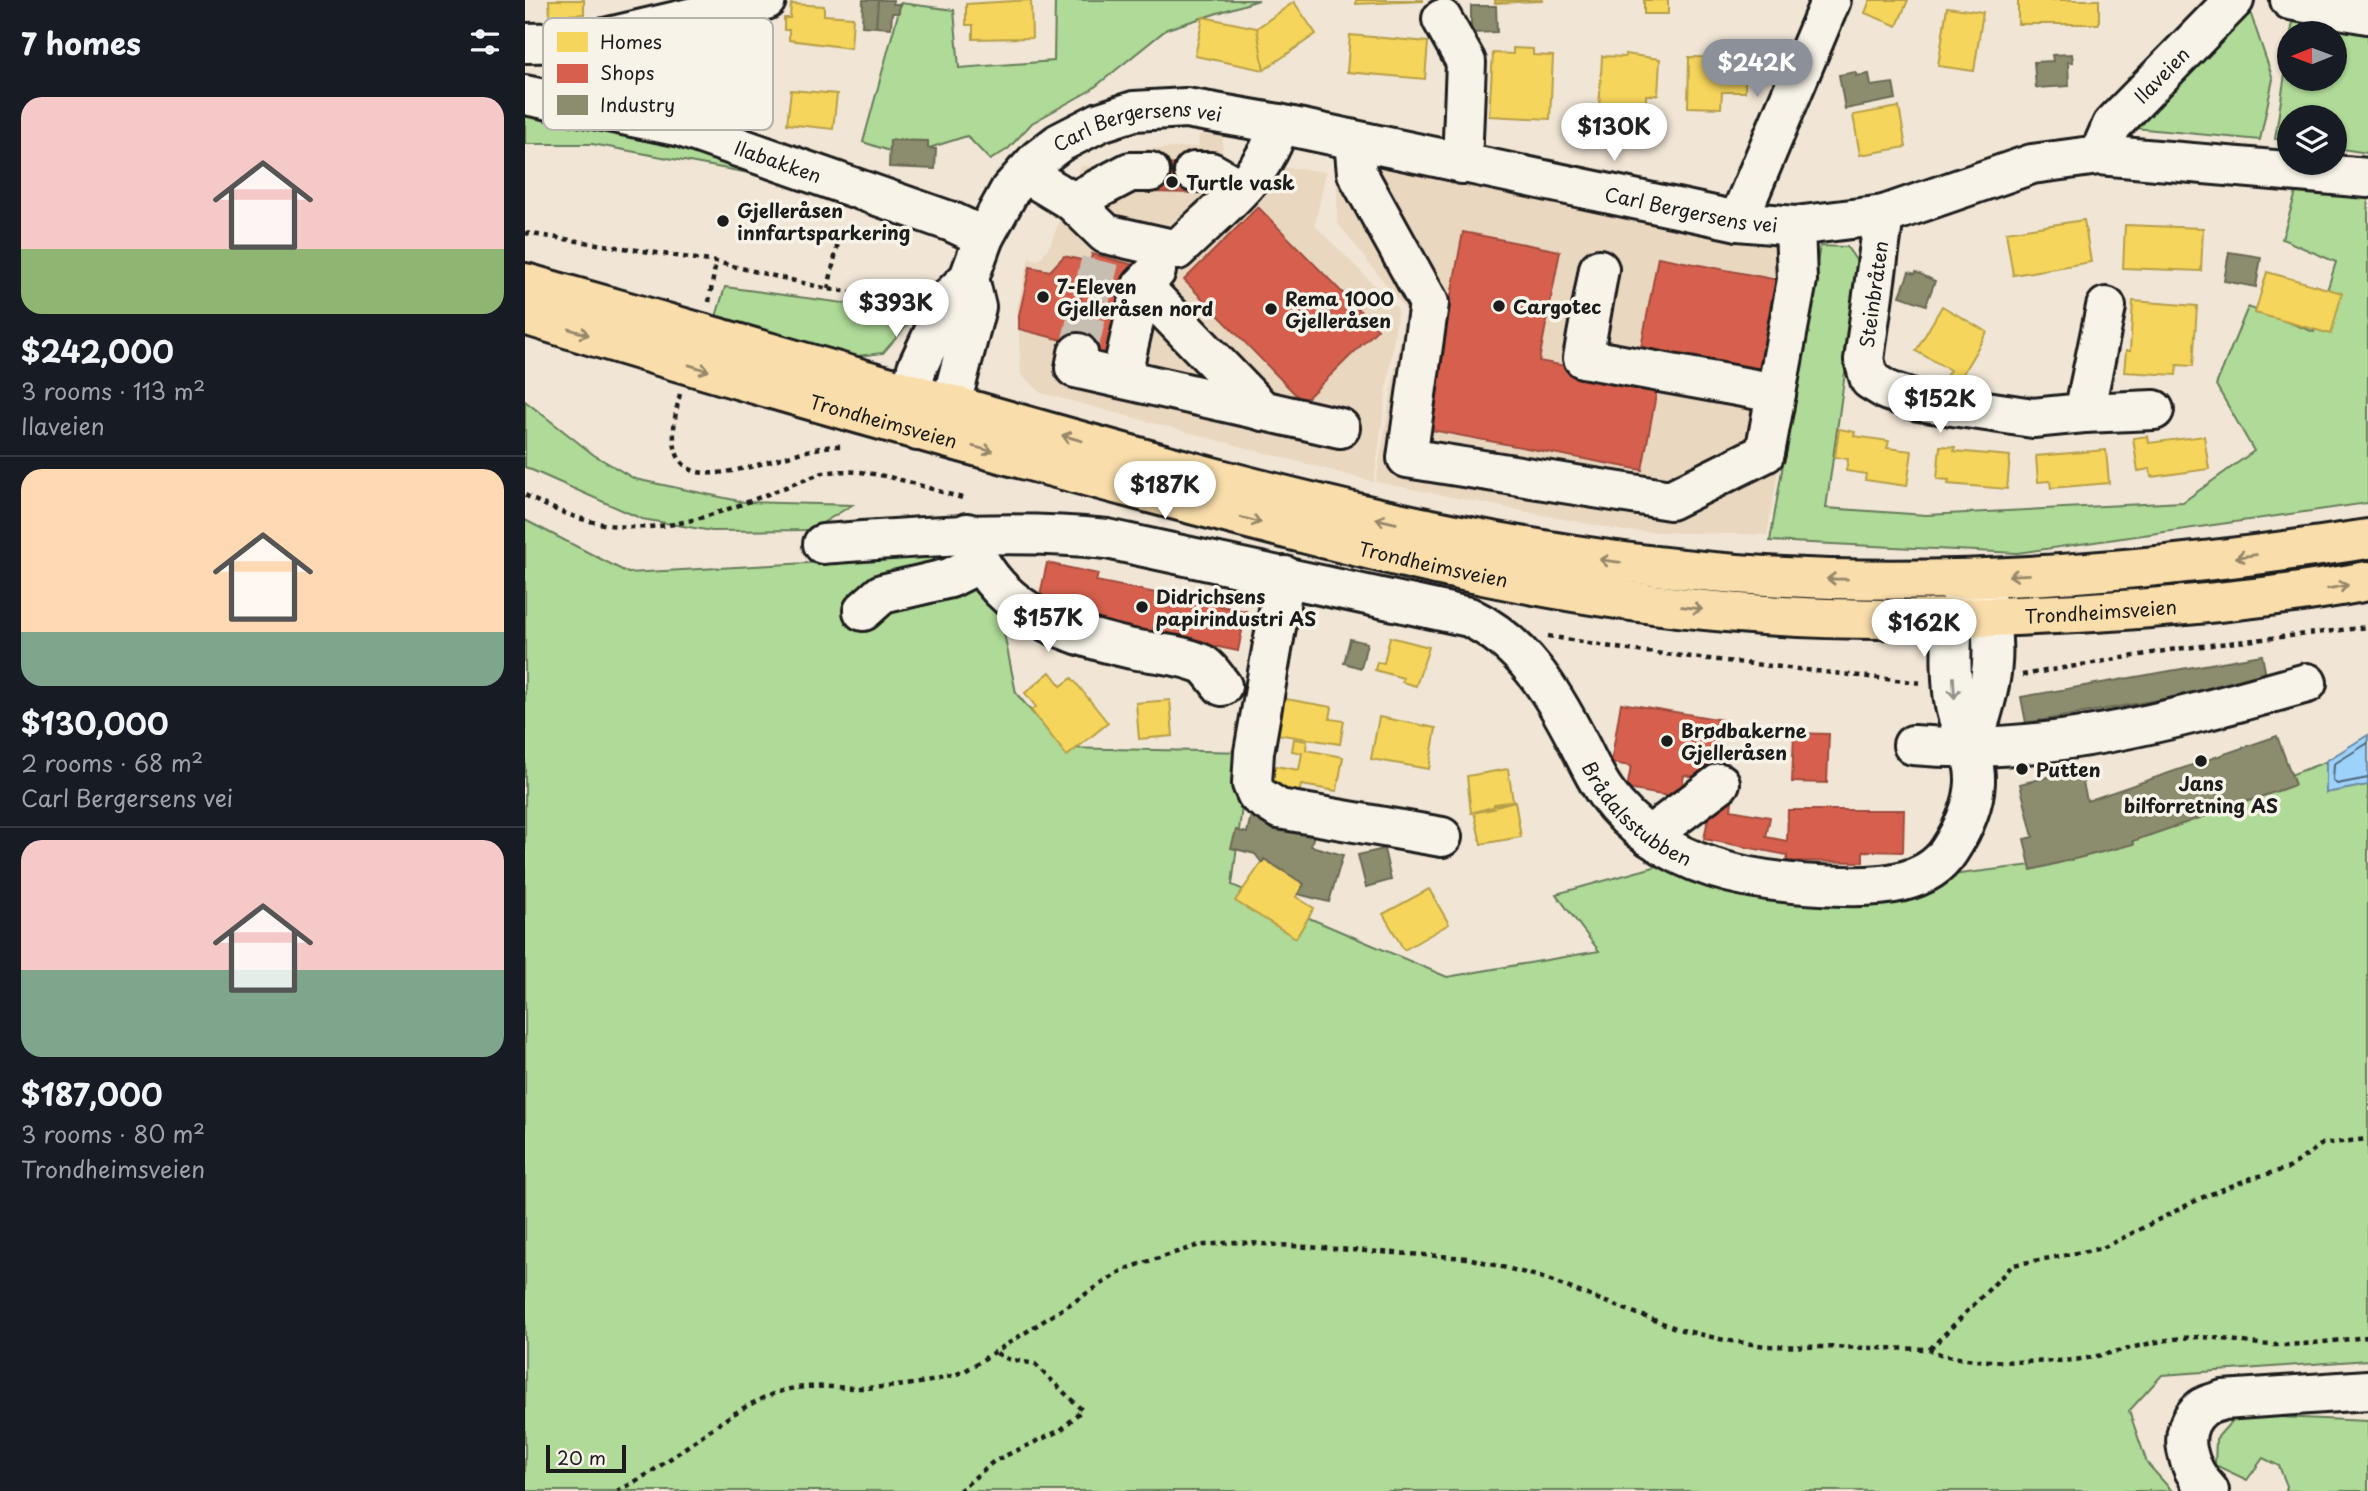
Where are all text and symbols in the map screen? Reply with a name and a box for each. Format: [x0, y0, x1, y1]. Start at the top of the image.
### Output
legend [543, 18, 773, 130]
text: 7 homes [21, 20, 141, 65]
north arrow [2277, 21, 2347, 91]
map controls [2277, 21, 2347, 175]
icon: filters [466, 23, 504, 61]
text: Homes [600, 27, 662, 55]
pin: $242K [1708, 40, 1806, 99]
street label: Ilaveien [2127, 40, 2195, 109]
text: $242K [1718, 44, 1796, 79]
text: Shops [600, 58, 654, 86]
text: Industry [600, 90, 675, 118]
street label: Carl Bergersens vei [1048, 94, 1224, 158]
pin: $130K [1565, 104, 1663, 163]
button: layers [2277, 105, 2347, 175]
text: $130K [1577, 108, 1651, 143]
street label: Ilabakken [731, 133, 825, 189]
icon: home [200, 142, 326, 268]
place label: Turtle vask [1186, 168, 1295, 196]
marker: Turtle vask [1164, 174, 1180, 190]
street label: Carl Bergersens vei [1602, 179, 1779, 238]
place label: Gjelleråsen innfartsparkering [737, 196, 910, 246]
marker: Gjelleråsen innfartsparkering [715, 213, 731, 229]
street label: Steinbråten [1852, 239, 1894, 349]
place label: 7-Eleven Gjelleråsen nord [1057, 272, 1214, 322]
pin: $393K [847, 280, 945, 339]
text: $393K [859, 284, 933, 319]
place label: Rema 1000 Gjelleråsen [1285, 284, 1394, 334]
marker: 7-Eleven Gjelleråsen nord [1035, 289, 1051, 305]
place label: Cargotec [1513, 292, 1601, 320]
marker: Cargotec [1491, 298, 1507, 314]
marker: Rema 1000 Gjelleråsen [1263, 301, 1279, 317]
one-way arrow [568, 326, 590, 339]
text: $242,000 [21, 328, 174, 373]
one-way arrow [688, 363, 710, 376]
text: 3 rooms · 113 m² [21, 373, 205, 408]
pin: $152K [1891, 376, 1989, 435]
text: $152K [1904, 380, 1976, 415]
street label: Trondheimsveien [807, 387, 961, 455]
text: Ilaveien [21, 408, 105, 443]
one-way arrow [1061, 431, 1083, 444]
one-way arrow [972, 443, 994, 456]
pin: $187K [1116, 462, 1214, 521]
text: $187K [1130, 466, 1200, 501]
icon: home [200, 514, 326, 640]
one-way arrow [1239, 514, 1261, 527]
one-way arrow [1375, 514, 1398, 527]
street label: Trondheimsveien [1356, 534, 1510, 594]
one-way arrow [2235, 550, 2257, 563]
one-way arrow [1599, 554, 1622, 567]
one-way arrow [2008, 569, 2031, 582]
one-way arrow [1826, 573, 1849, 586]
one-way arrow [2326, 579, 2349, 593]
place label: Didrichsens papirindustri AS [1156, 582, 1316, 632]
street label: Trondheimsveien [2024, 592, 2178, 629]
pin: $157K [999, 594, 1097, 654]
text: $157K [1013, 599, 1083, 634]
marker: Didrichsens papirindustri AS [1134, 599, 1150, 615]
pin: $162K [1875, 600, 1973, 659]
one-way arrow [1680, 602, 1703, 615]
text: $162K [1888, 604, 1960, 639]
one-way arrow [1948, 676, 1961, 699]
text: $130,000 [21, 700, 169, 745]
place label: Brødbakerne Gjelleråsen [1681, 716, 1807, 766]
marker: Brødbakerne Gjelleråsen [1659, 733, 1675, 749]
text: 2 rooms · 68 m² [21, 745, 203, 780]
marker: Jans bilforretning AS [2193, 753, 2209, 769]
place label: Putten [2036, 755, 2100, 783]
street label: Brådalsstubben [1576, 756, 1697, 872]
marker: Putten [2014, 761, 2030, 777]
place label: Jans bilforretning AS [2124, 769, 2278, 819]
text: Carl Bergersens vei [21, 780, 233, 815]
icon: home [200, 885, 326, 1011]
text: $187,000 [21, 1071, 163, 1116]
text: 3 rooms · 80 m² [21, 1116, 205, 1151]
text: Trondheimsveien [21, 1151, 205, 1186]
scale bar [546, 1442, 627, 1474]
text: 20 m [557, 1443, 606, 1471]

